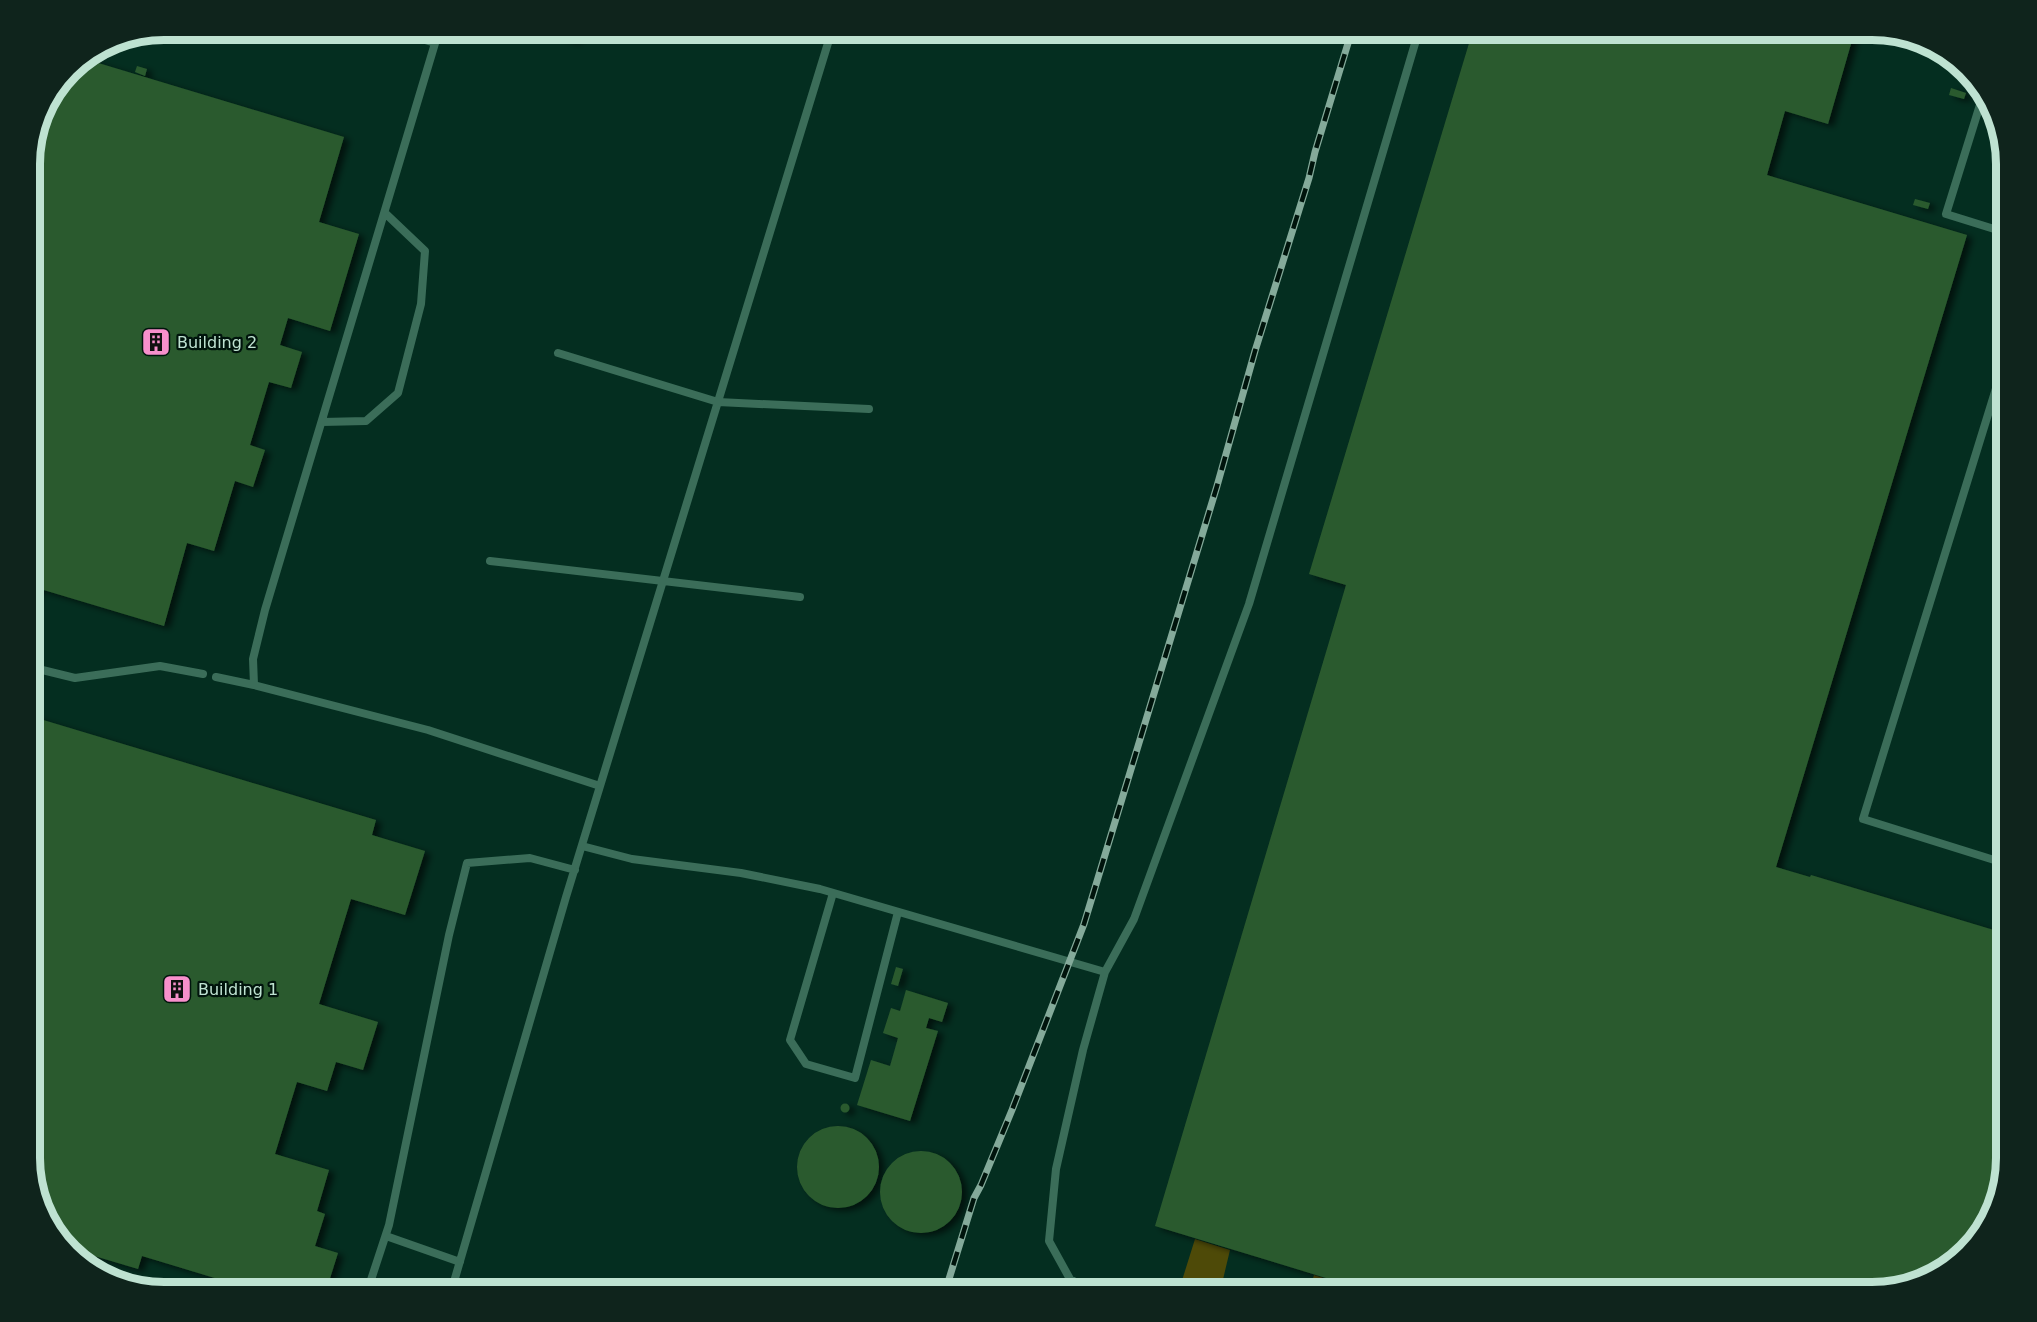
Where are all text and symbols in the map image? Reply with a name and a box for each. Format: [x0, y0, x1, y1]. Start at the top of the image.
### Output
building icon: Building 2 [140, 326, 172, 358]
place label: Building 2 [177, 333, 257, 352]
building icon: Building 1 [161, 973, 193, 1005]
place label: Building 1 [198, 980, 278, 999]

